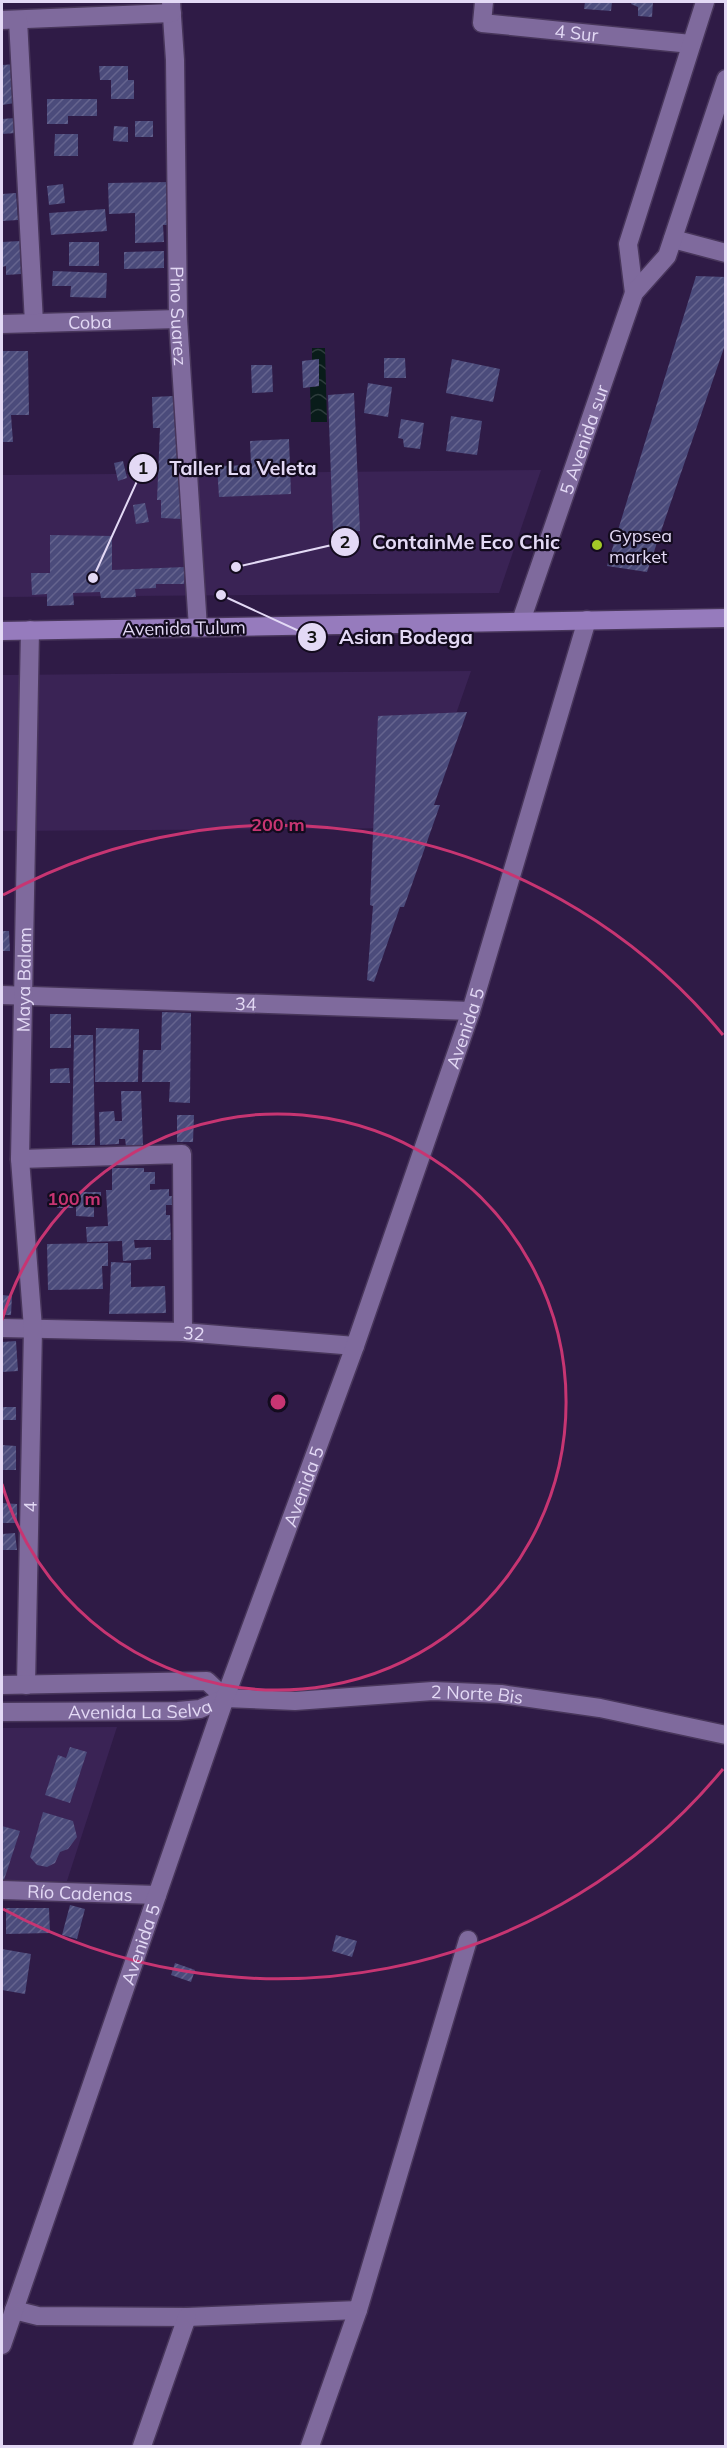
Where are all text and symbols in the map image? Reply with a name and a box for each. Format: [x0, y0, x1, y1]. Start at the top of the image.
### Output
street label: 4 Sur [554, 19, 600, 46]
street label: Pino Suarez [166, 266, 192, 366]
street label: Coba [68, 309, 112, 334]
street label: 5 Avenida sur [554, 381, 613, 497]
callout: Taller La Veleta [128, 449, 329, 487]
text: Taller La Veleta [169, 455, 317, 480]
text: 1 [138, 456, 148, 479]
callout: ContainMe Eco Chic [330, 523, 572, 561]
place label: Gypsea market [609, 524, 672, 568]
text: ContainMe Eco Chic [372, 529, 560, 554]
text: 2 [340, 530, 350, 553]
marker: Gypsea market [590, 538, 604, 552]
street label: Avenida Tulum [122, 615, 246, 641]
callout: Asian Bodega [297, 618, 485, 656]
text: Asian Bodega [339, 624, 473, 649]
text: 3 [307, 625, 317, 648]
text: 200 m [251, 813, 305, 836]
street label: Maya Balam [11, 927, 36, 1032]
street label: Avenida 5 [440, 985, 489, 1072]
street label: 34 [235, 991, 257, 1015]
text: 100 m [47, 1187, 101, 1210]
street label: 32 [182, 1321, 206, 1345]
centre of rings [268, 1392, 288, 1412]
street label: Avenida 5 [278, 1443, 329, 1530]
street label: 4 [18, 1501, 41, 1513]
street label: 2 Norte Bis [430, 1679, 525, 1709]
street label: Avenida La Selva [68, 1694, 216, 1723]
street label: Río Cadenas [27, 1879, 133, 1906]
street label: Avenida 5 [116, 1901, 165, 1988]

